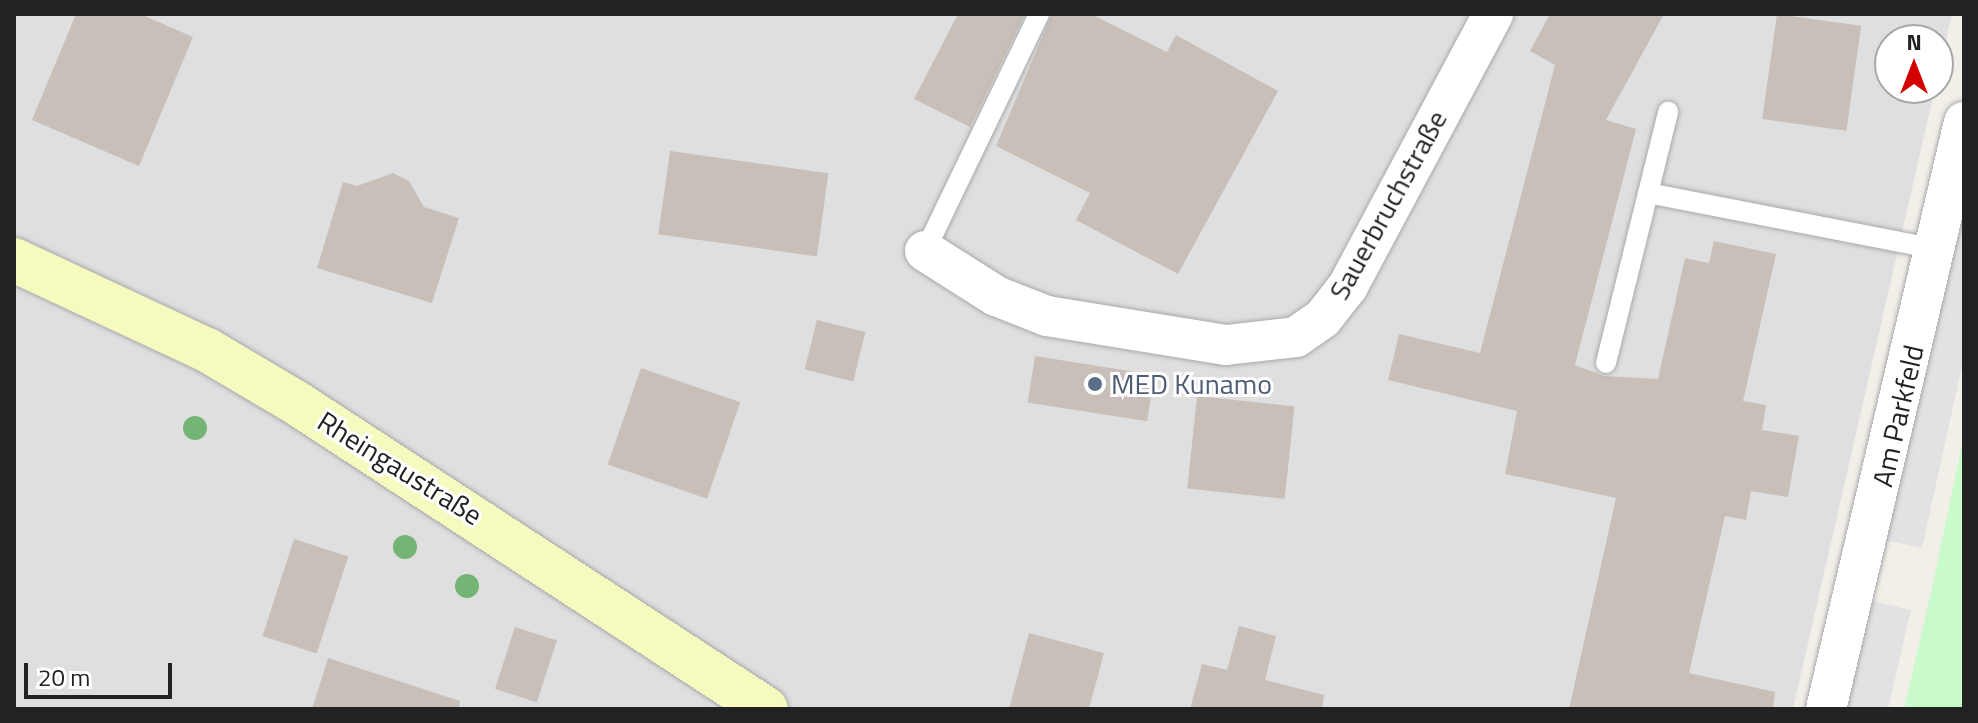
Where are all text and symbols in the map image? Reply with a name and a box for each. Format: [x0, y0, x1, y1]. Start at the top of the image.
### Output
north arrow [1874, 24, 1954, 104]
text: N [1906, 25, 1922, 59]
street label: Sauerbruchstraße [1322, 104, 1454, 306]
street label: Am Parkfeld [1865, 342, 1931, 490]
place label: MED Kunamo [1111, 367, 1272, 401]
marker: MED Kunamo [1086, 375, 1104, 393]
street label: Rheingaustraße [312, 404, 488, 532]
scale bar [28, 647, 176, 697]
text: 20 m [38, 659, 90, 695]

